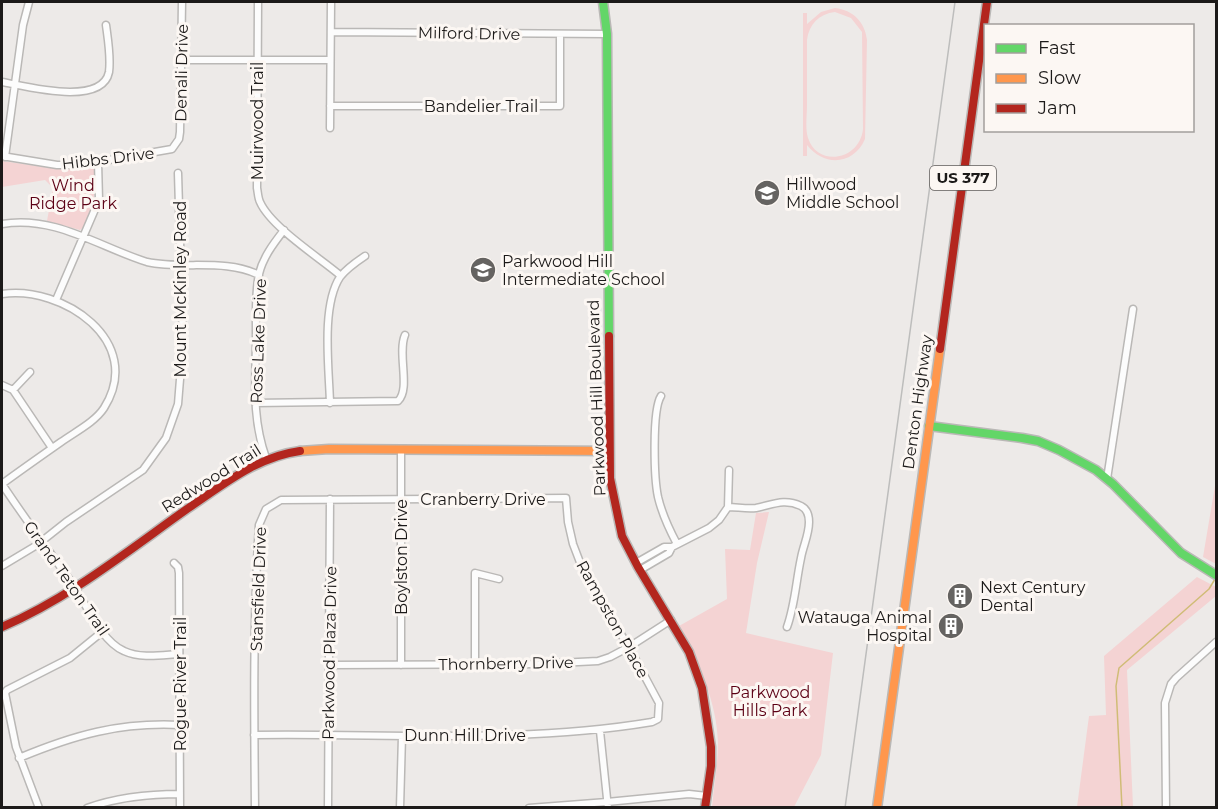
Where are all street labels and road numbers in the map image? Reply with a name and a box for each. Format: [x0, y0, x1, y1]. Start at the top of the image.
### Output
street label: Milford Drive [418, 23, 520, 44]
street label: Denali Drive [171, 24, 192, 122]
street label: Muirwood Trail [248, 62, 267, 180]
street label: Bandelier Trail [424, 97, 538, 116]
street label: Hibbs Drive [61, 143, 155, 174]
road number: US 377 [930, 166, 996, 190]
street label: Mount McKinley Road [171, 201, 190, 377]
street label: Ross Lake Drive [247, 278, 270, 404]
street label: Parkwood Hill Boulevard [584, 299, 609, 497]
street label: Denton Highway [899, 333, 936, 470]
street label: Redwood Trail [158, 440, 265, 517]
street label: Cranberry Drive [420, 490, 546, 509]
street label: Boylston Drive [392, 499, 411, 615]
street label: Grand Teton Trail [20, 517, 113, 639]
street label: Stansfield Drive [247, 526, 270, 652]
street label: Rampston Place [572, 557, 653, 681]
street label: Parkwood Plaza Drive [318, 566, 341, 740]
street label: Rogue River Trail [171, 617, 190, 751]
street label: Thornberry Drive [438, 653, 574, 674]
street label: Dunn Hill Drive [404, 726, 526, 745]

